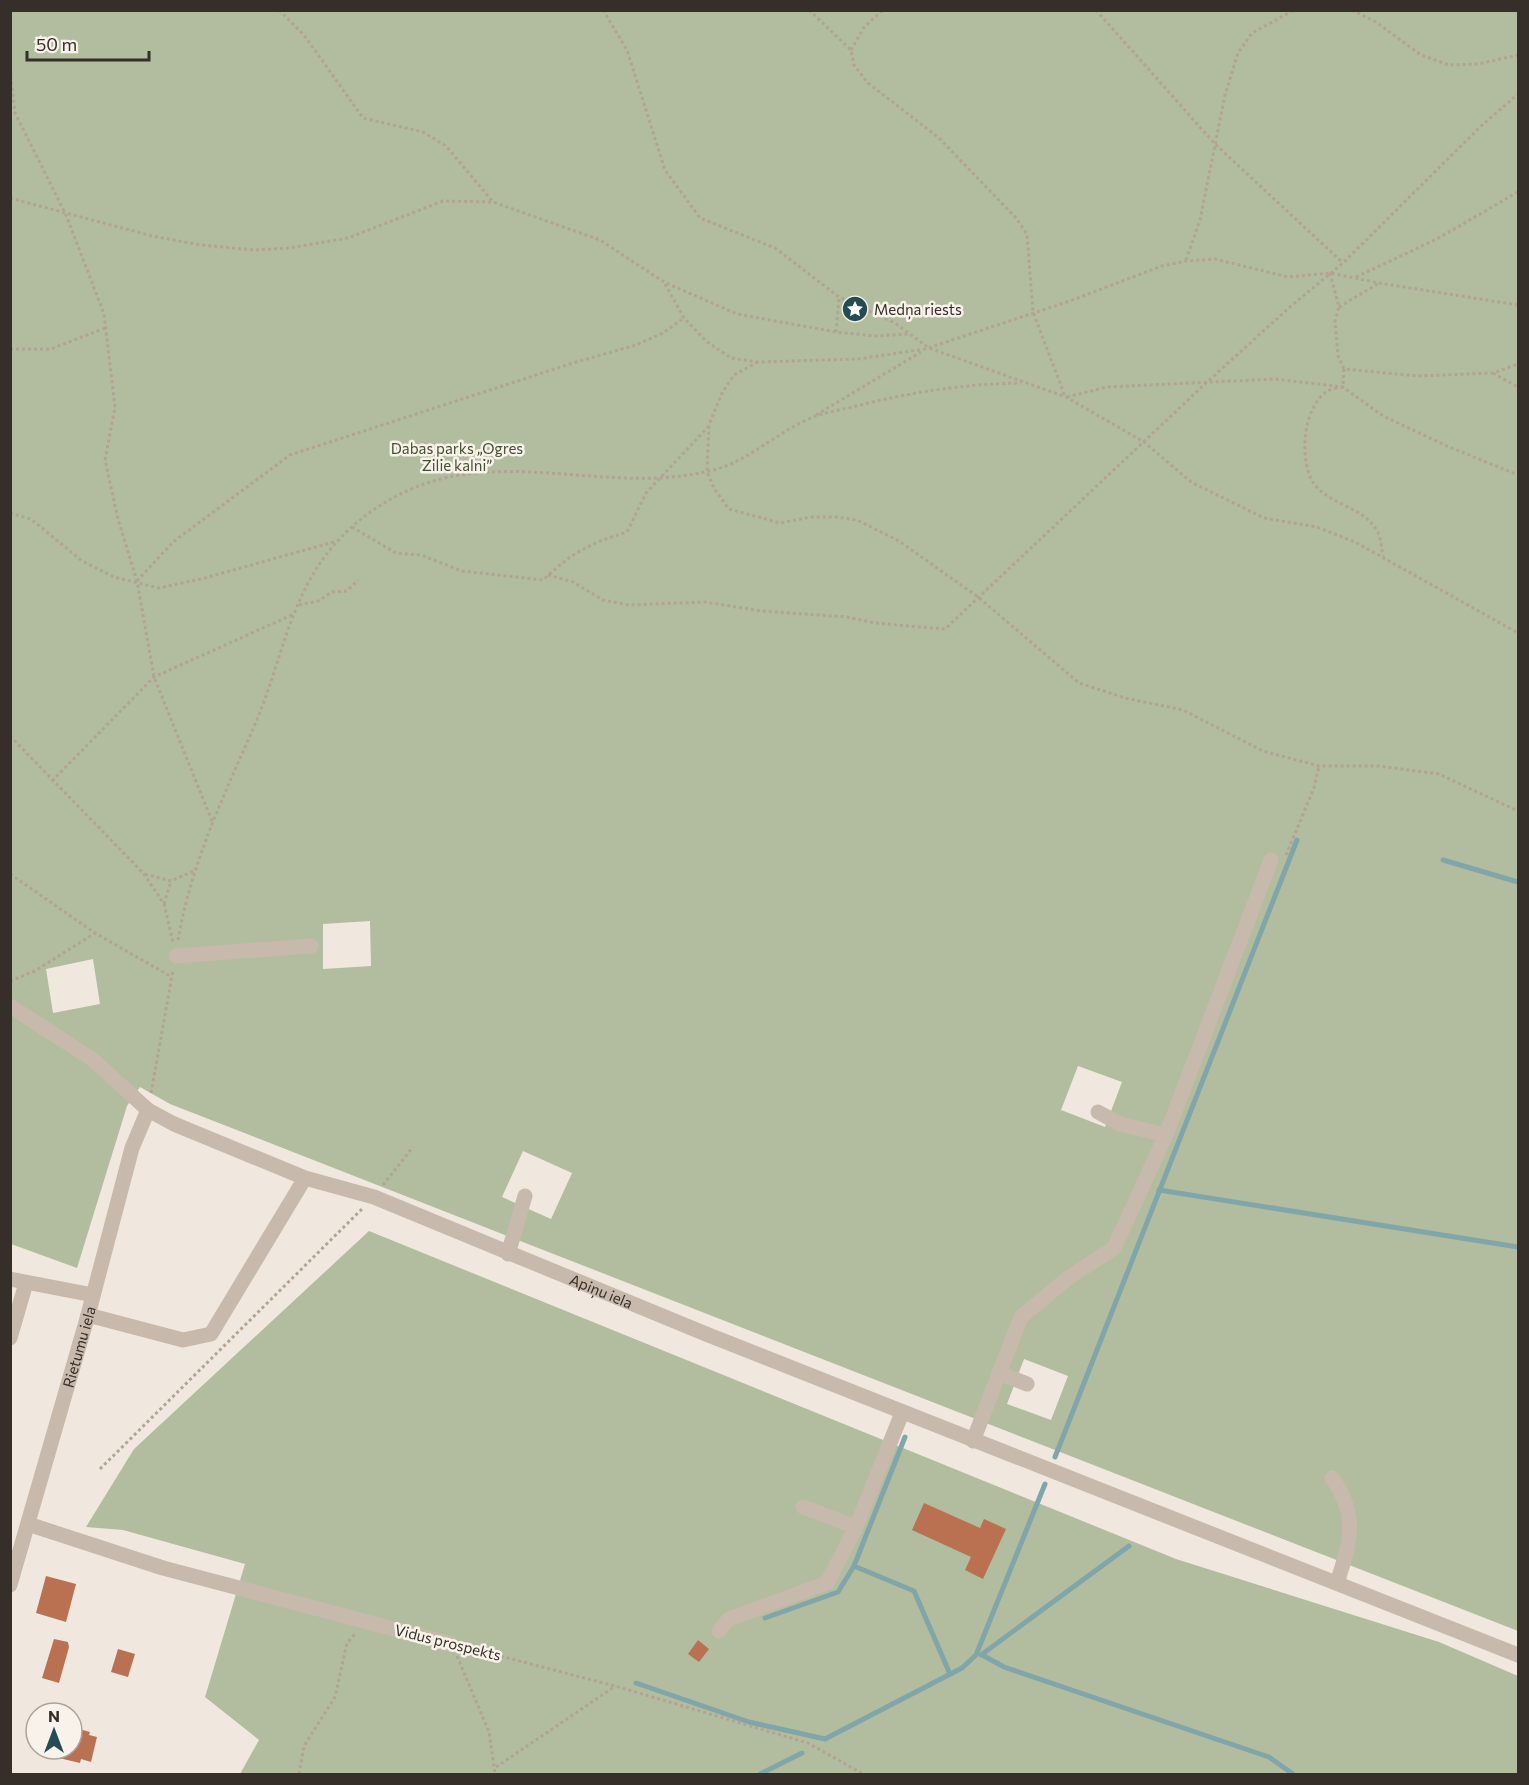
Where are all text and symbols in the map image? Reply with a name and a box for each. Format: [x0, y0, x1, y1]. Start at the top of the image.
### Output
scale bar [27, 24, 148, 62]
text: 50 m [36, 33, 77, 55]
place icon: Medņa riests [840, 294, 870, 324]
place label: Medņa riests [874, 300, 962, 320]
park label: Dabas parks „Ogres Zilie kalni” [391, 439, 523, 474]
street label: Apiņu iela [567, 1270, 635, 1312]
street label: Rietumu iela [59, 1304, 99, 1390]
street label: Vidus prospekts [393, 1620, 503, 1664]
north arrow [24, 1701, 84, 1761]
text: N [48, 1706, 60, 1725]

